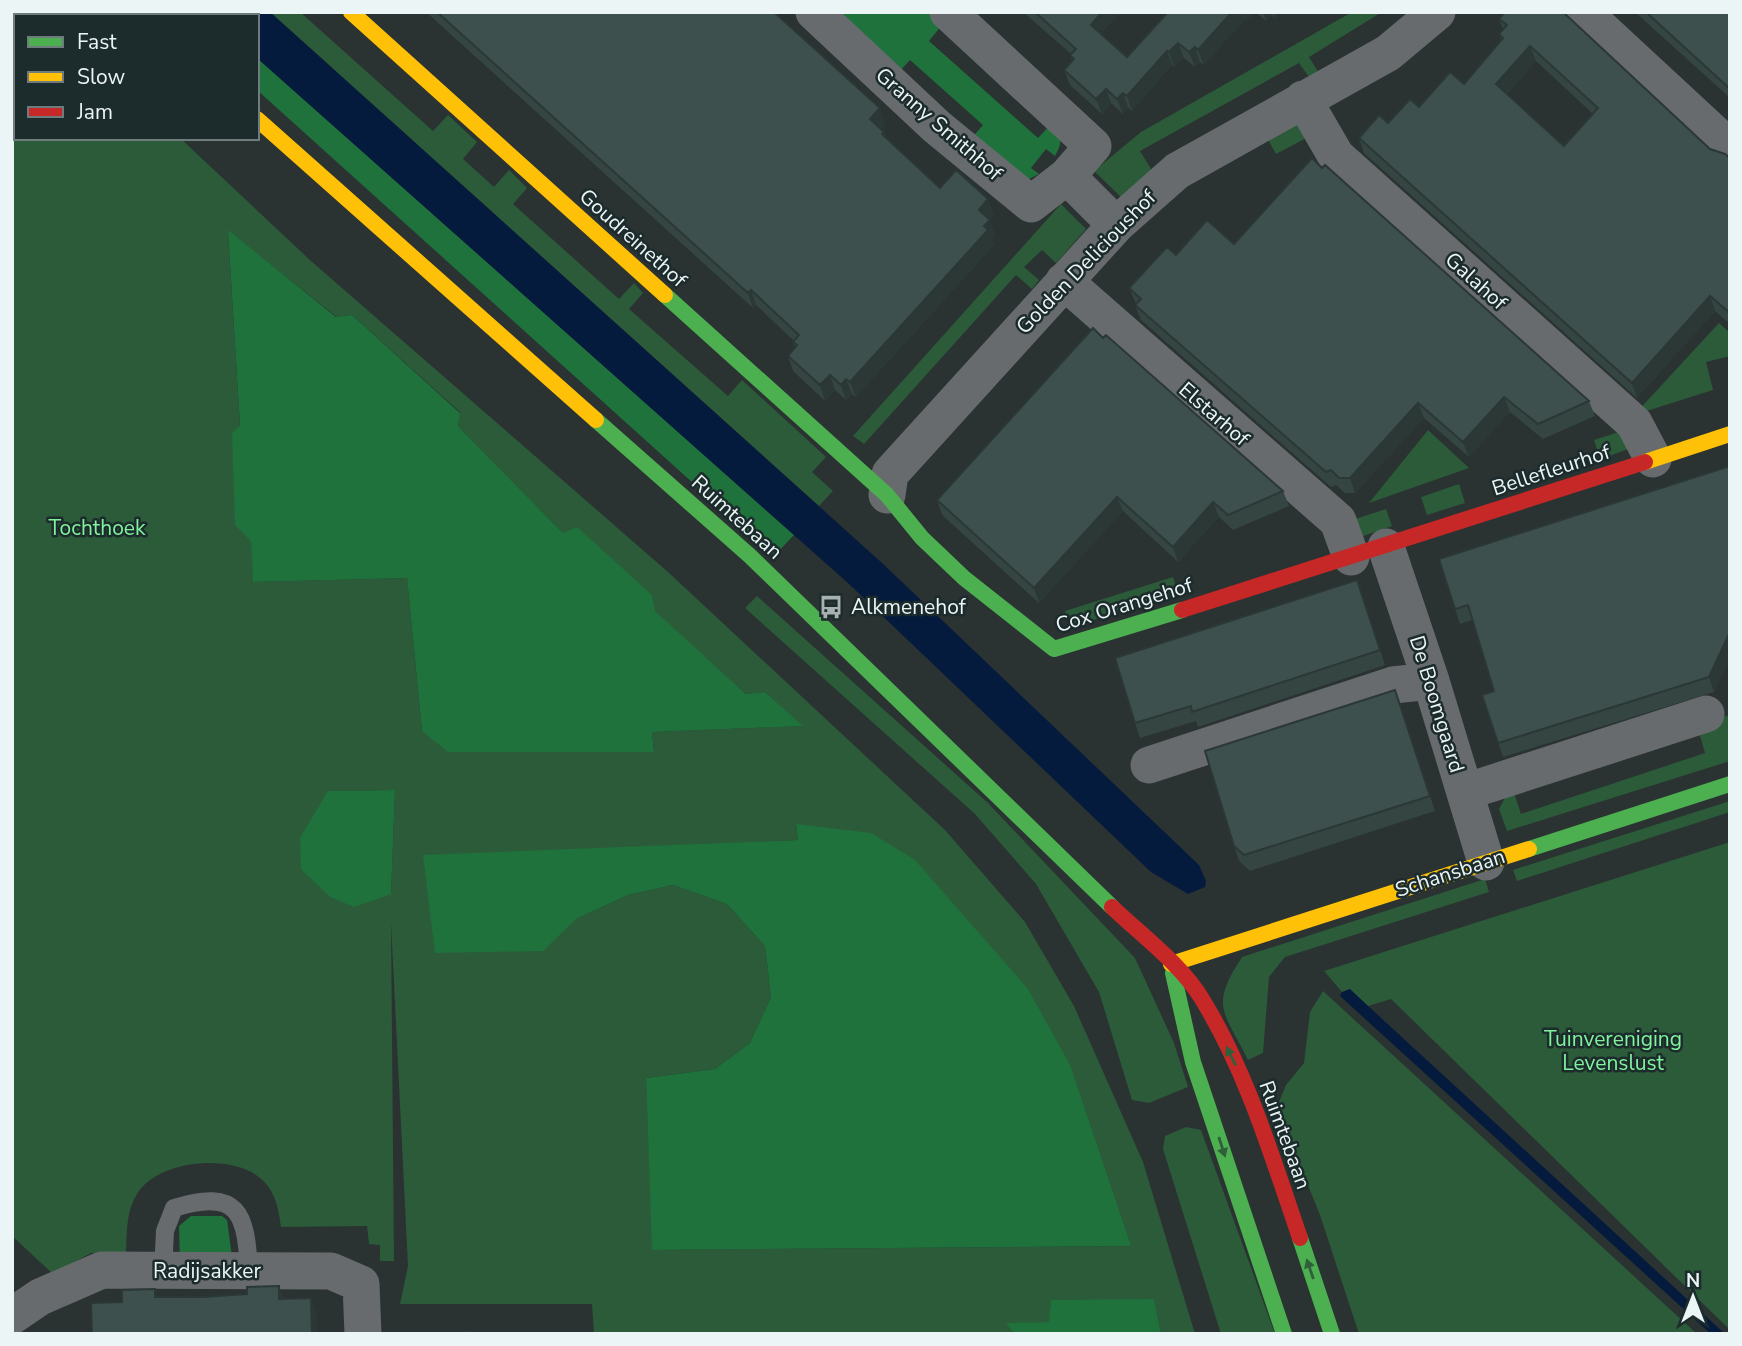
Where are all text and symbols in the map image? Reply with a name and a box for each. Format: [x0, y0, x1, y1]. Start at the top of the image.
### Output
legend [14, 14, 259, 140]
text: Fast [77, 28, 117, 56]
street label: Granny Smithhof [870, 61, 1009, 187]
text: Slow [77, 63, 126, 91]
text: Jam [76, 98, 113, 126]
street label: Goudreinethof [573, 182, 693, 294]
street label: Golden Delicioushof [1010, 183, 1163, 340]
street label: Galahof [1439, 246, 1514, 317]
street label: Elstarhof [1173, 376, 1256, 453]
street label: Bellefleurhof [1488, 437, 1615, 502]
street label: Ruimtebaan [685, 469, 789, 565]
park label: Tochthoek [49, 514, 146, 542]
street label: Cox Orangehof [1052, 571, 1197, 639]
bus stop icon: Alkmenehof [817, 593, 845, 621]
place label: Alkmenehof [851, 593, 967, 621]
street label: De Boomgaard [1403, 632, 1471, 776]
street label: Schansbaan [1391, 842, 1509, 904]
park label: Tuinvereniging Levenslust [1544, 1025, 1682, 1077]
one-way arrow [1226, 1046, 1237, 1066]
street label: Ruimtebaan [1252, 1077, 1318, 1193]
one-way arrow [1217, 1137, 1228, 1158]
street label: Radijsakker [153, 1257, 261, 1285]
one-way arrow [1304, 1258, 1315, 1279]
north arrow [1658, 1262, 1728, 1332]
text: N [1686, 1268, 1700, 1294]

